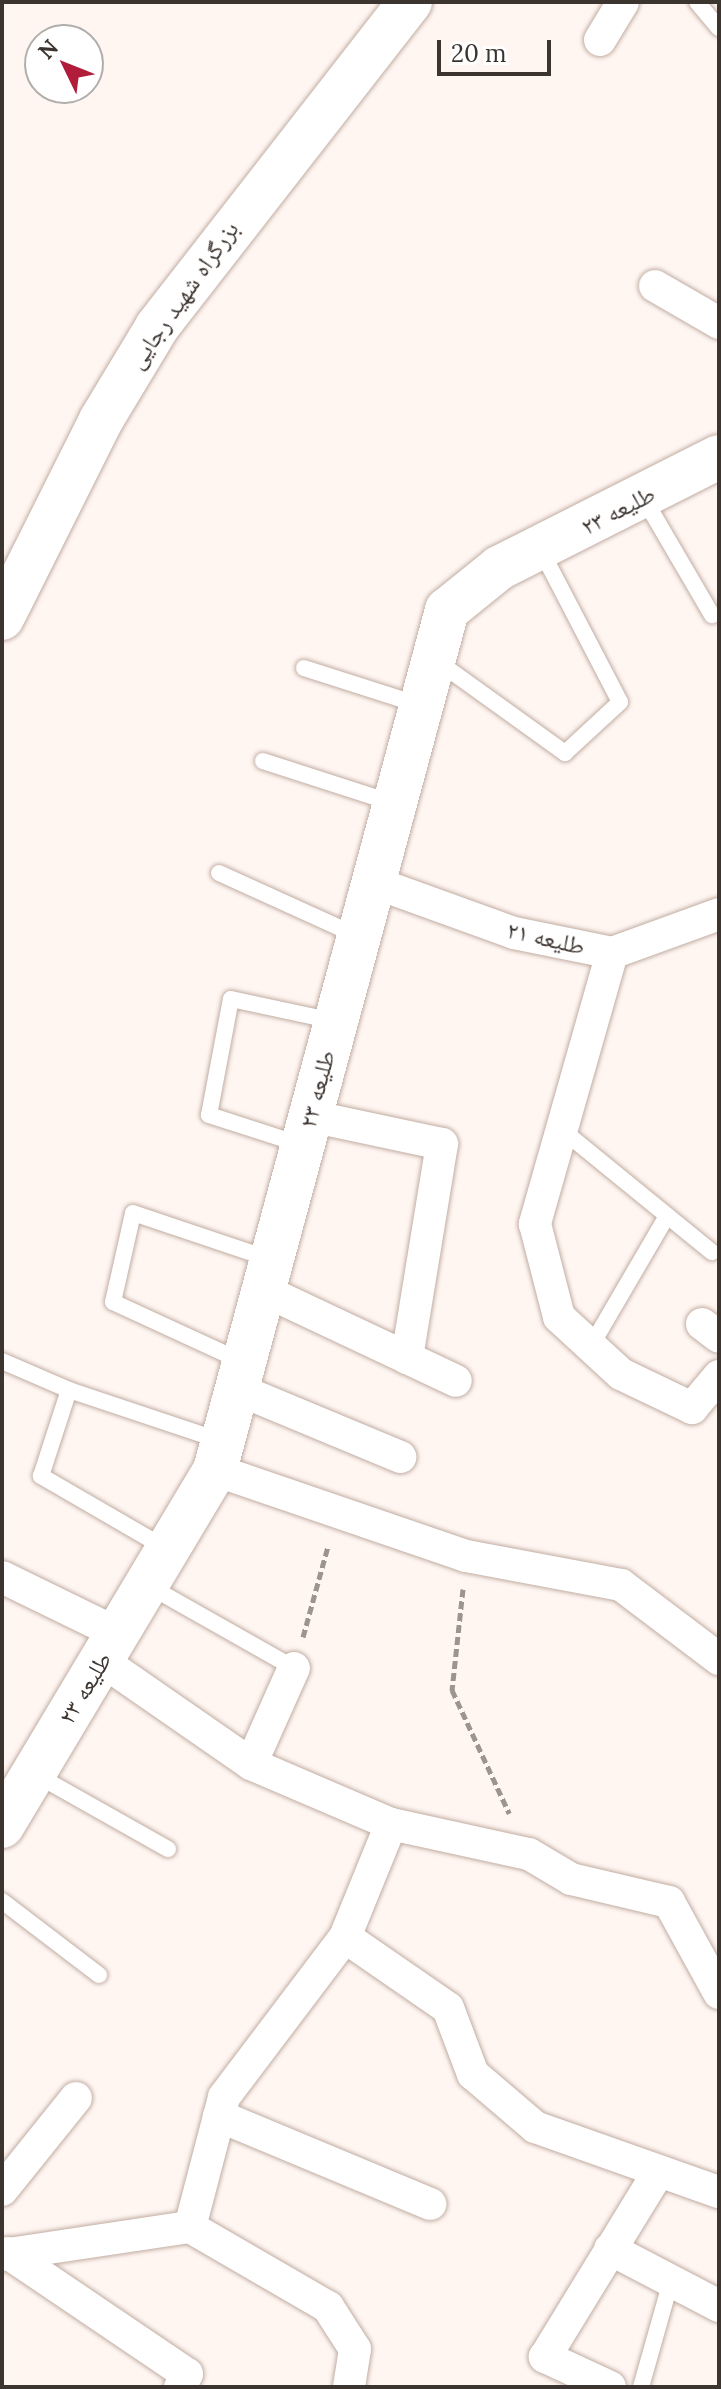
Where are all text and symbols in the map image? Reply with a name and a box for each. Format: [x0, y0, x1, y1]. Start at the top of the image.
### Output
north arrow [24, 24, 104, 104]
scale bar [441, 24, 555, 74]
text: N [32, 33, 64, 65]
text: 20 m [451, 38, 507, 69]
street label: بزرگراه شهید رجایی [121, 216, 245, 374]
street label: طلیعه ۲۳ [576, 479, 660, 541]
street label: طلیعه ۲۱ [504, 915, 588, 961]
street label: طلیعه ۲۳ [293, 1047, 341, 1131]
street label: طلیعه ۲۳ [52, 1647, 118, 1729]

